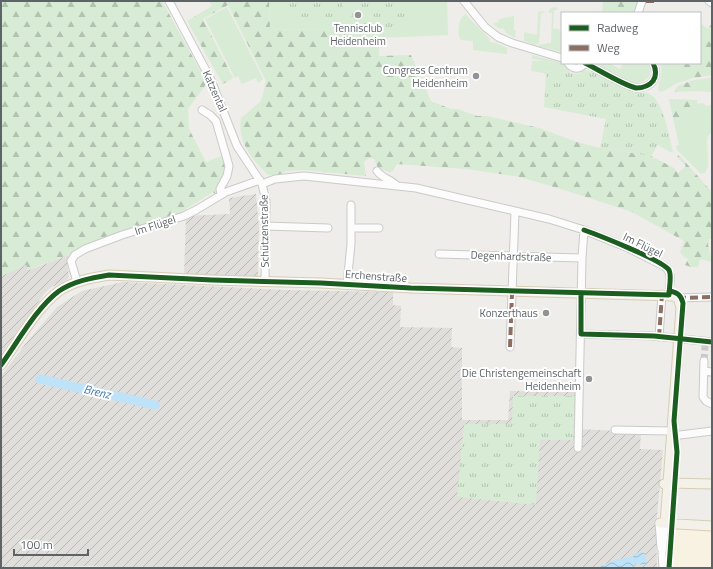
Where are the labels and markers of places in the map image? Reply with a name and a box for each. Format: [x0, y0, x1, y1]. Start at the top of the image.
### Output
marker: Tennisclub Heidenheim [353, 10, 363, 20]
place label: Tennisclub Heidenheim [330, 20, 386, 49]
place label: Congress Centrum Heidenheim [383, 62, 468, 91]
marker: Congress Centrum Heidenheim [471, 71, 481, 81]
place label: Konzerthaus [480, 305, 538, 321]
marker: Konzerthaus [541, 308, 551, 318]
place label: Die Christengemeinschaft Heidenheim [462, 365, 581, 394]
marker: Die Christengemeinschaft Heidenheim [584, 374, 594, 384]

